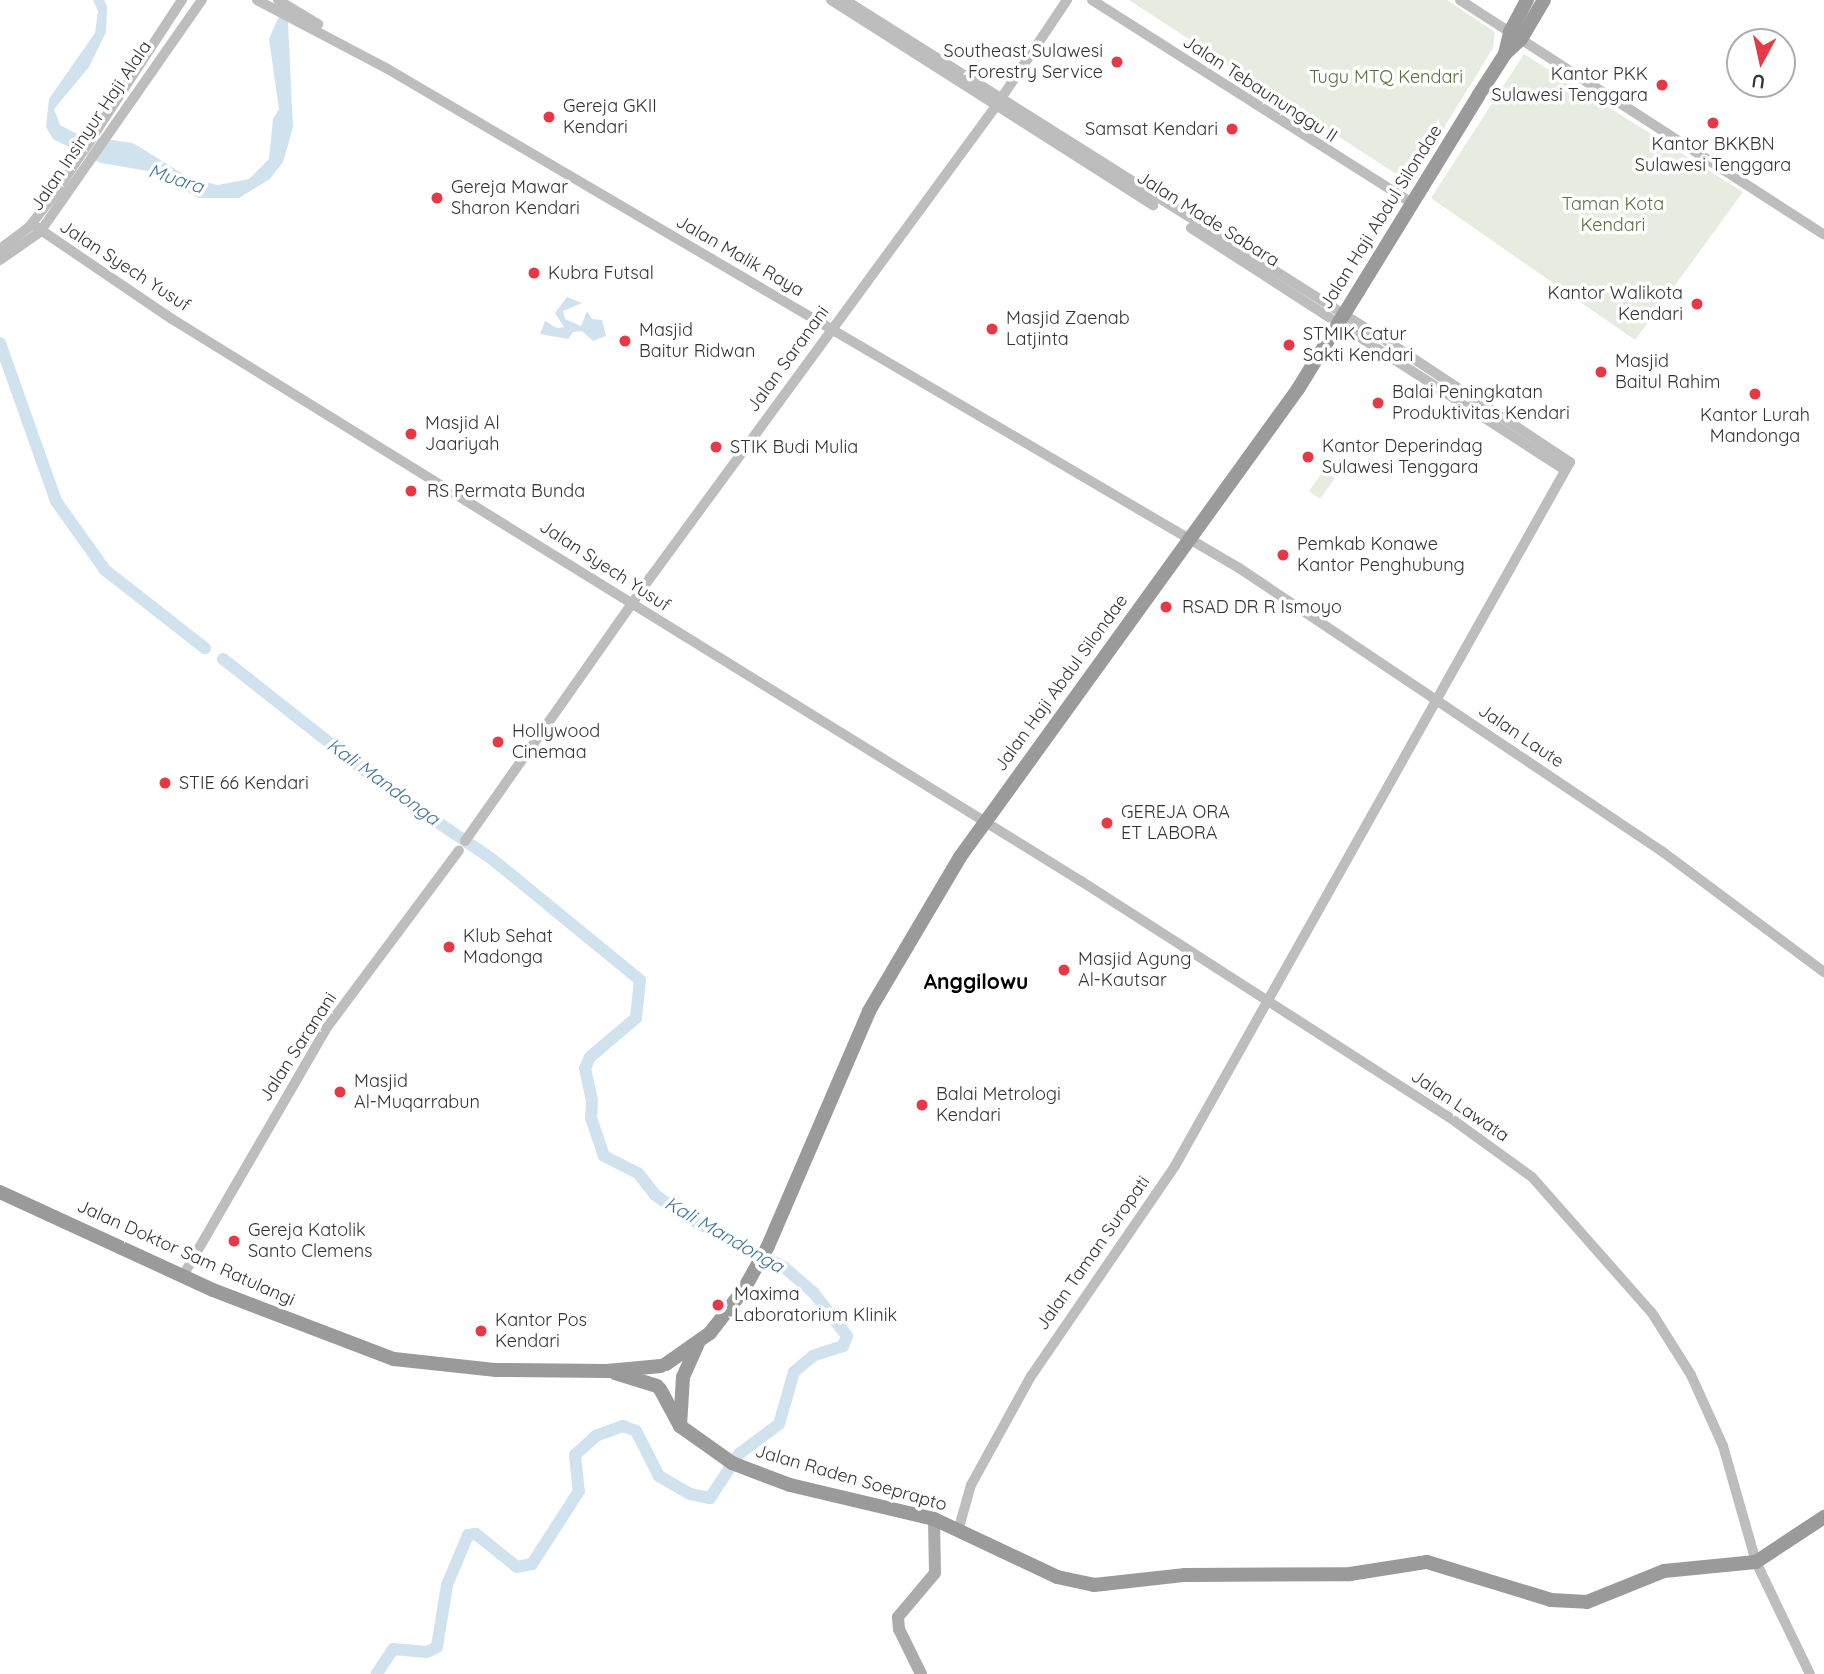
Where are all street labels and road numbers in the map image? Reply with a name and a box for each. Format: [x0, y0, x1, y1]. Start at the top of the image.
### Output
street label: Jalan Tebaununggu II [1179, 31, 1341, 147]
street label: Jalan Insinyur Haji Alala [26, 37, 156, 215]
street label: Jalan Haji Abdul Silondae [1315, 121, 1447, 313]
street label: Jalan Made Sabara [1133, 166, 1283, 272]
street label: Jalan Malik Raya [672, 211, 808, 301]
street label: Jalan Syech Yusuf [56, 216, 194, 316]
street label: Jalan Saranani [742, 302, 834, 416]
street label: Jalan Syech Yusuf [536, 516, 674, 616]
street label: Jalan Haji Abdul Silondae [990, 590, 1132, 776]
street label: Jalan Laute [1474, 700, 1568, 772]
street label: Jalan Saranani [255, 988, 341, 1106]
street label: Jalan Lawata [1407, 1065, 1513, 1147]
street label: Jalan Taman Suropati [1031, 1172, 1155, 1334]
street label: Jalan Doktor Sam Ratulangi [74, 1195, 298, 1311]
street label: Jalan Raden Soeprapto [753, 1440, 949, 1516]

